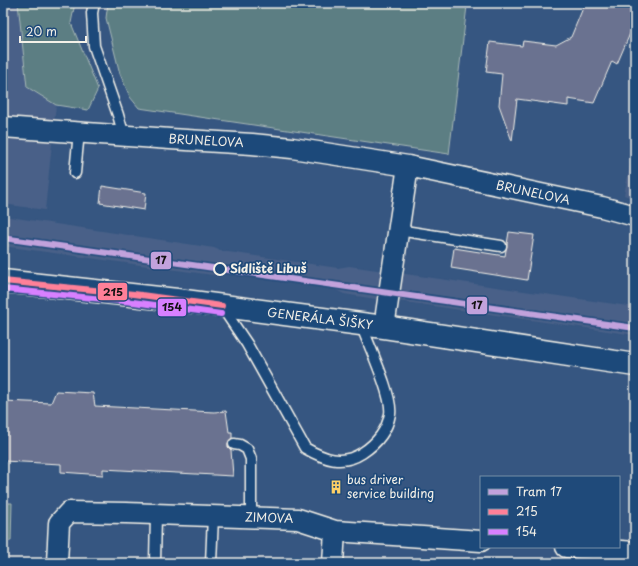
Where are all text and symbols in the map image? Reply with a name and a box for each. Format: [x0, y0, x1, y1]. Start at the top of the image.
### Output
scale bar [20, 18, 86, 44]
text: 20 m [26, 22, 57, 40]
street label: BRUNELOVA [168, 129, 244, 151]
street label: BRUNELOVA [495, 175, 572, 209]
line badge: 17 [150, 251, 172, 270]
text: 17 [155, 251, 167, 268]
place label: Sídliště Libuš [230, 259, 307, 277]
marker: Sídliště Libuš [213, 262, 227, 276]
line badge: 215 [97, 282, 128, 301]
text: 215 [103, 283, 123, 300]
line badge: 17 [466, 296, 488, 315]
text: 17 [471, 296, 483, 313]
line badge: 154 [157, 298, 187, 317]
text: 154 [162, 298, 182, 315]
street label: GENERÁLA ŠIŠKY [266, 303, 374, 333]
place label: bus driver service building [347, 470, 434, 502]
legend [480, 476, 620, 548]
building icon: bus driver service building [328, 479, 344, 495]
text: Tram 17 [516, 482, 563, 500]
text: 215 [516, 502, 538, 520]
street label: ZIMOVA [244, 507, 294, 527]
text: 154 [516, 522, 537, 540]

